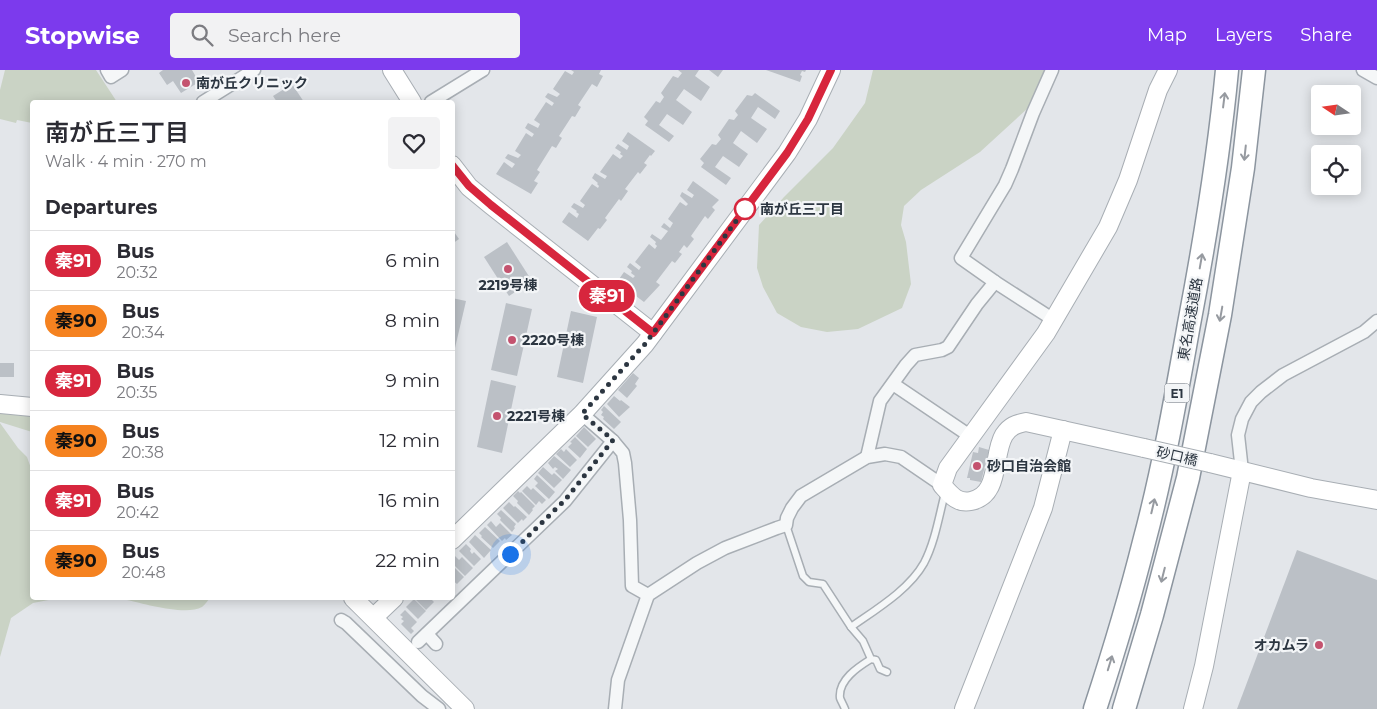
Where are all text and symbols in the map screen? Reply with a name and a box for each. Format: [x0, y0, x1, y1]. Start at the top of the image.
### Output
search box [170, 13, 520, 58]
text: Stopwise [25, 21, 140, 50]
icon: search [188, 21, 216, 49]
text: Search here [228, 24, 341, 47]
text: Map [1147, 24, 1187, 46]
text: Layers [1215, 24, 1272, 46]
text: Share [1300, 24, 1352, 46]
place label: 南が丘クリニック [196, 74, 308, 92]
marker: 南が丘クリニック [180, 77, 192, 89]
north arrow [1311, 85, 1361, 135]
map controls [1311, 85, 1361, 195]
one-way arrow [1219, 92, 1229, 108]
button: heart [388, 117, 440, 169]
text: 南が丘三丁目 [45, 118, 189, 147]
one-way arrow [1240, 145, 1249, 161]
button: locate [1311, 145, 1361, 195]
text: Walk · 4 min · 270 m [45, 152, 207, 171]
text: Departures [45, 196, 157, 219]
marker: 南が丘三丁目 [734, 198, 756, 220]
place label: 南が丘三丁目 [760, 200, 844, 218]
text: Bus [116, 240, 154, 263]
text: 6 min [385, 249, 440, 272]
text: 秦91 [55, 250, 91, 272]
one-way arrow [1197, 253, 1206, 269]
text: 20:32 [116, 263, 158, 282]
marker: 2219号棟 [502, 263, 514, 275]
place label: 2219号棟 [479, 276, 537, 294]
street label: 東名高速道路 [1174, 276, 1206, 362]
line badge: 秦91 [578, 280, 636, 312]
text: 秦91 [589, 285, 625, 307]
text: Bus [122, 300, 159, 323]
one-way arrow [1215, 306, 1225, 322]
text: 8 min [385, 309, 440, 332]
text: 秦90 [55, 310, 97, 332]
text: 20:34 [122, 323, 164, 342]
place label: 2220号棟 [522, 331, 584, 349]
marker: 2220号棟 [506, 334, 518, 346]
text: Bus [116, 360, 154, 383]
text: 9 min [385, 369, 440, 392]
text: 秦91 [55, 370, 91, 392]
text: 20:35 [116, 383, 157, 402]
road number: E1 [1164, 384, 1190, 402]
place label: 2221号棟 [507, 407, 565, 425]
marker: 2221号棟 [491, 410, 503, 422]
text: Bus [122, 420, 159, 443]
text: 12 min [379, 429, 440, 452]
text: 秦90 [55, 430, 97, 452]
text: 20:38 [122, 443, 164, 462]
street label: 砂口橋 [1155, 443, 1199, 469]
place label: 砂口自治会館 [987, 457, 1071, 475]
marker: 砂口自治会館 [971, 460, 983, 472]
text: Bus [116, 480, 154, 503]
text: 16 min [378, 489, 440, 512]
text: 秦91 [55, 490, 91, 512]
one-way arrow [1149, 498, 1158, 514]
text: 20:42 [116, 503, 159, 522]
text: Bus [122, 540, 159, 563]
your location [498, 542, 523, 567]
text: 22 min [375, 549, 440, 572]
text: 秦90 [55, 550, 97, 572]
text: 20:48 [122, 563, 166, 582]
one-way arrow [1158, 567, 1167, 583]
place label: オカムラ [1254, 636, 1309, 654]
marker: オカムラ [1313, 639, 1325, 651]
one-way arrow [1106, 655, 1116, 671]

